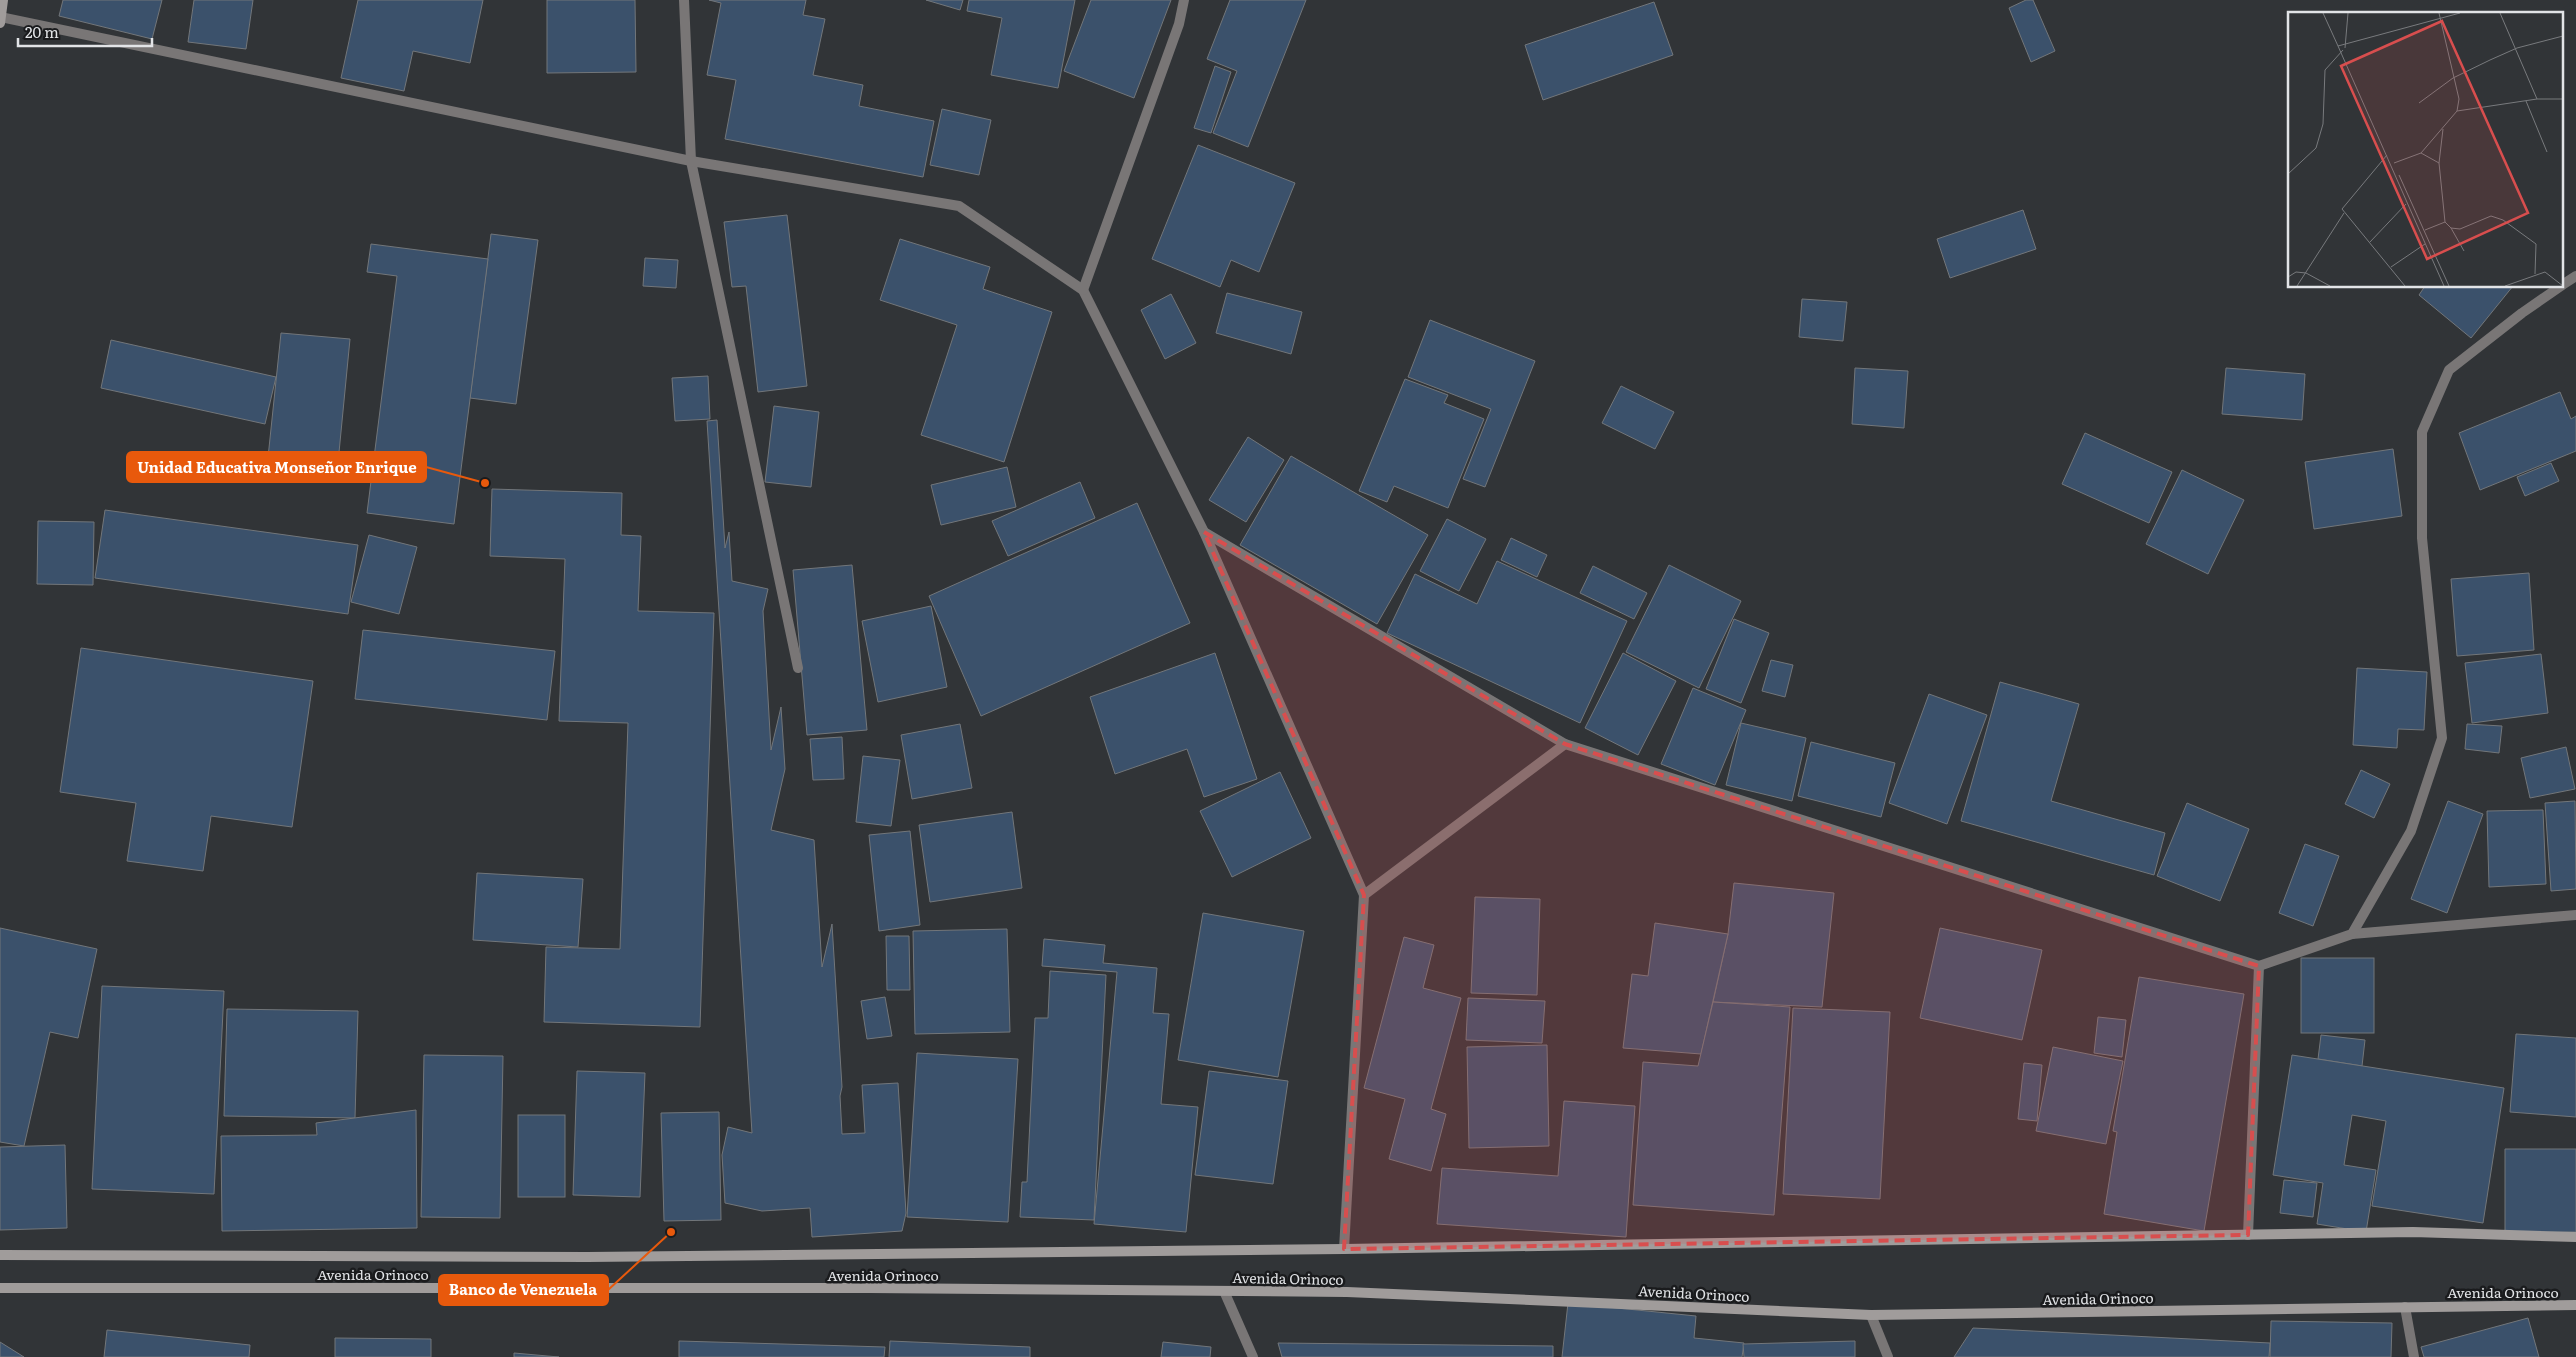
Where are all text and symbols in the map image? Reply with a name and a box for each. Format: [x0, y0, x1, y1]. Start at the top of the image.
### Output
inset map [2288, 12, 2564, 288]
scale bar [18, 15, 151, 47]
text: 20 m [25, 20, 59, 43]
callout: Unidad Educativa Monseñor Enrique [127, 452, 426, 482]
text: Unidad Educativa Monseñor Enrique [137, 455, 417, 478]
street label: Avenida Orinoco [317, 1264, 429, 1284]
street label: Avenida Orinoco [827, 1265, 939, 1285]
street label: Avenida Orinoco [1232, 1267, 1344, 1289]
callout: Banco de Venezuela [439, 1275, 608, 1305]
text: Banco de Venezuela [449, 1277, 598, 1300]
street label: Avenida Orinoco [1638, 1280, 1750, 1306]
street label: Avenida Orinoco [2447, 1282, 2559, 1302]
street label: Avenida Orinoco [2042, 1287, 2154, 1309]

